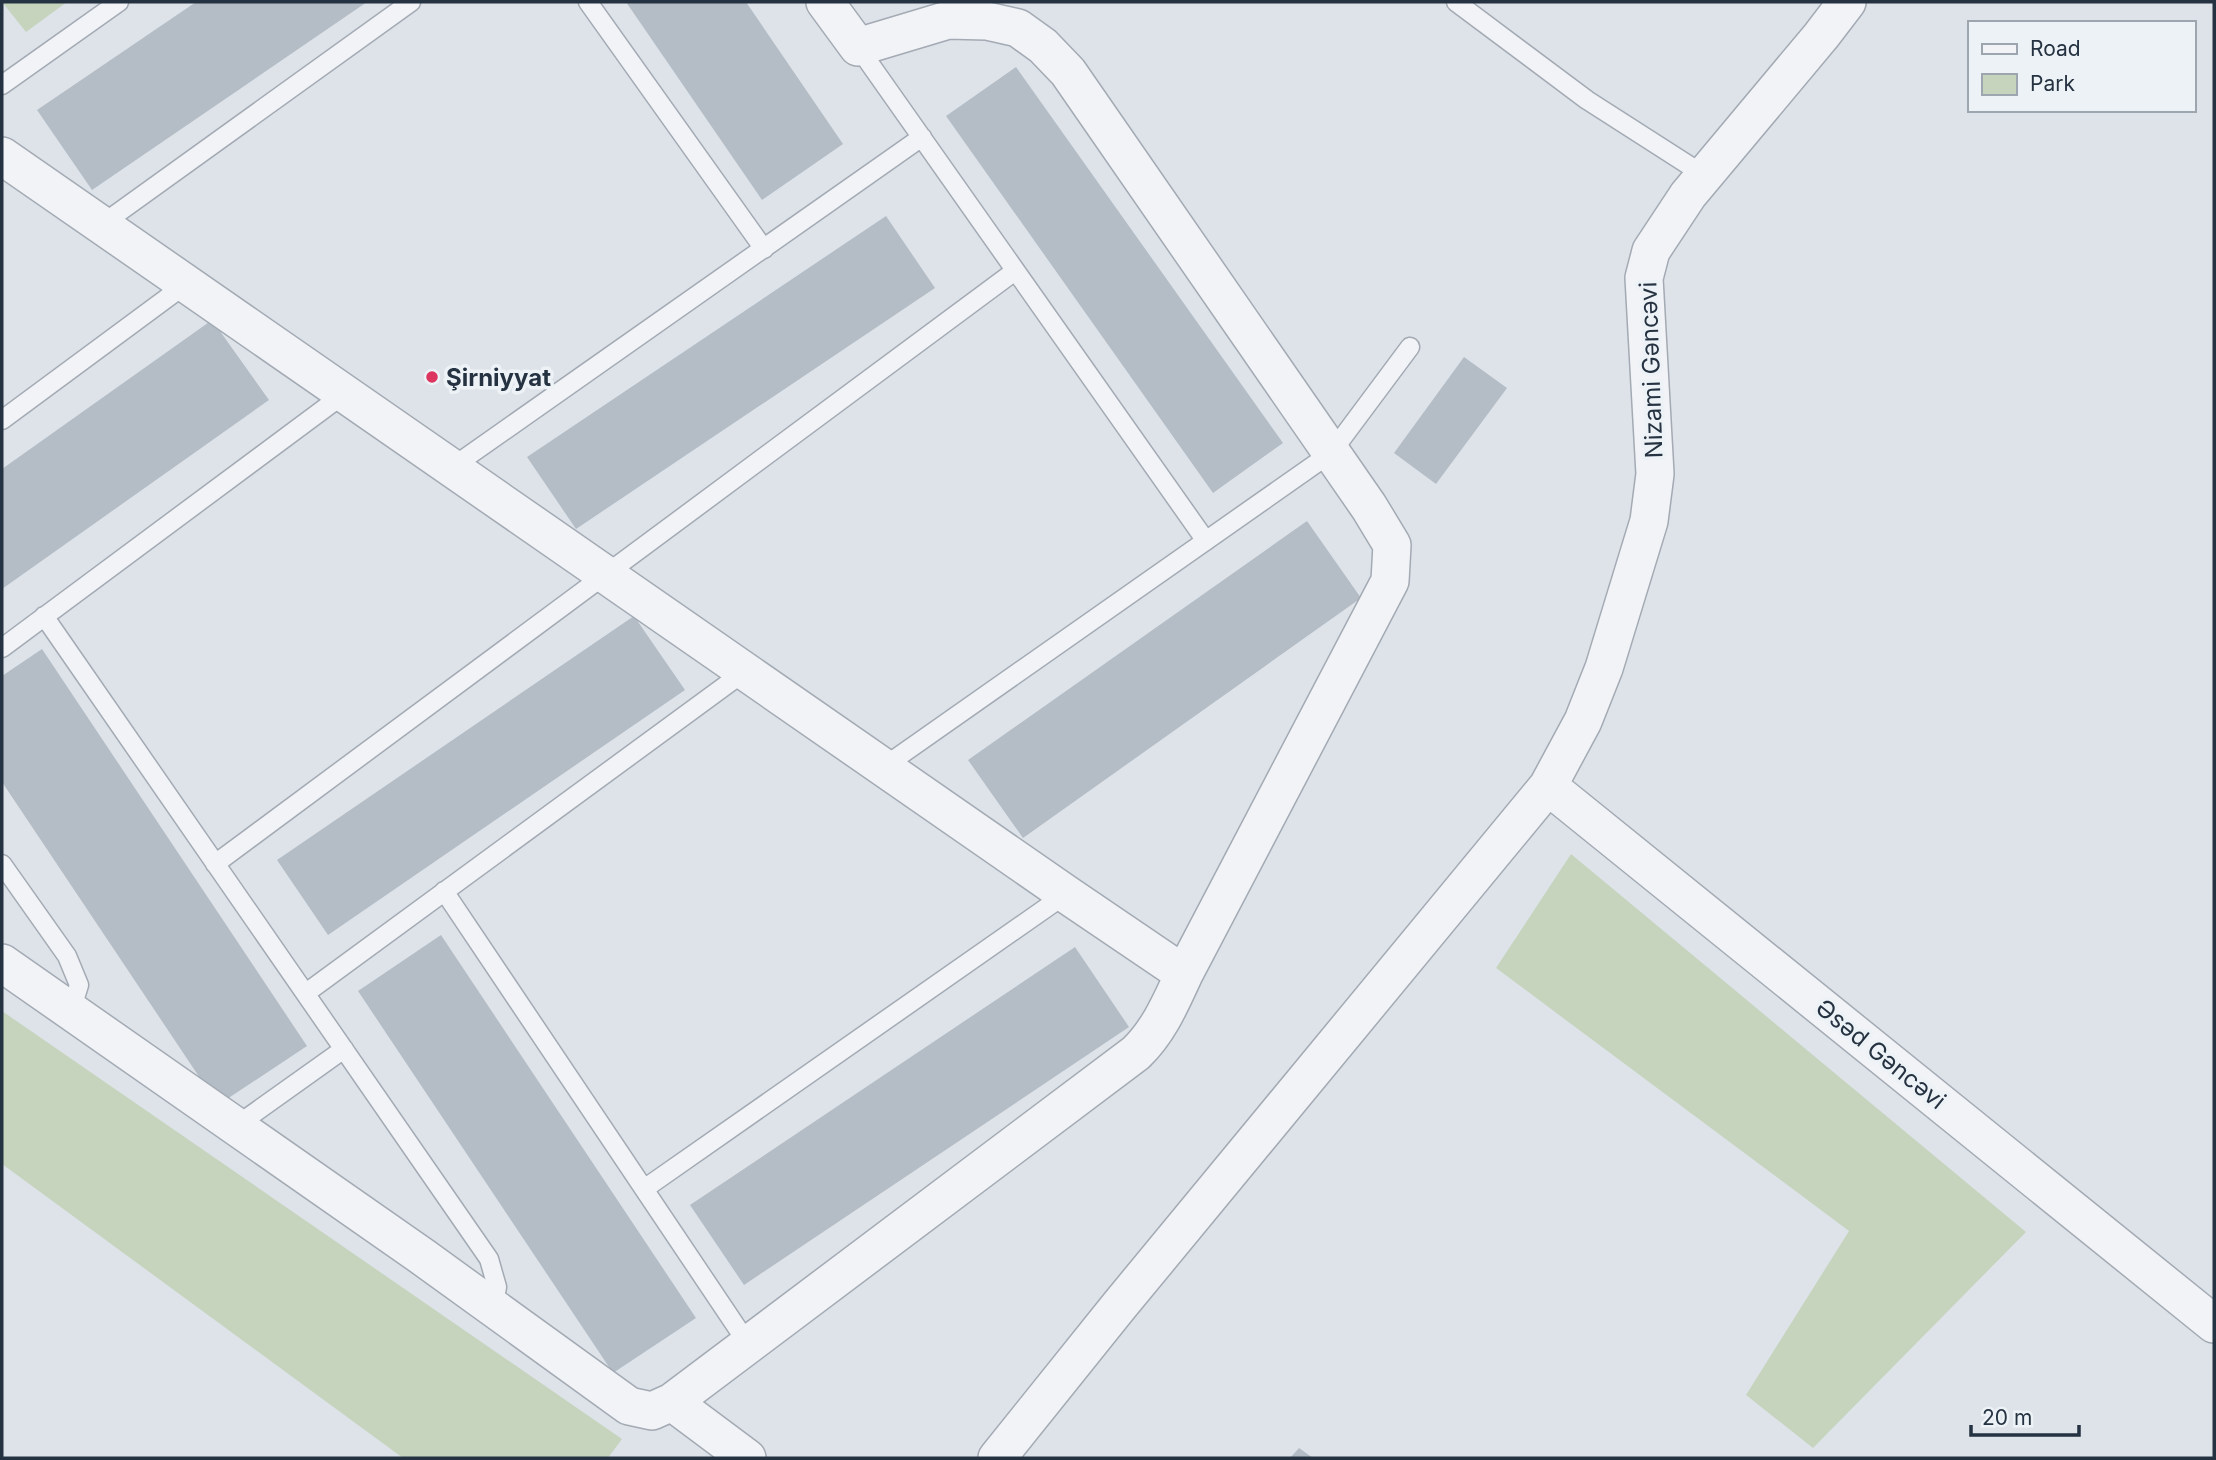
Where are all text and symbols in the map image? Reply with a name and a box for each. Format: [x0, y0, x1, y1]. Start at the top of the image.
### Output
legend [1968, 21, 2195, 112]
text: Road [2030, 36, 2081, 61]
text: Park [2030, 71, 2075, 96]
street label: Nizami Gəncəvi [1633, 281, 1669, 459]
place label: Şirniyyat [446, 363, 551, 392]
marker: Şirniyyat [424, 369, 440, 385]
street label: Əsəd Gəncəvi [1810, 993, 1952, 1115]
scale bar [1971, 1394, 2080, 1438]
text: 20 m [1982, 1405, 2032, 1430]

